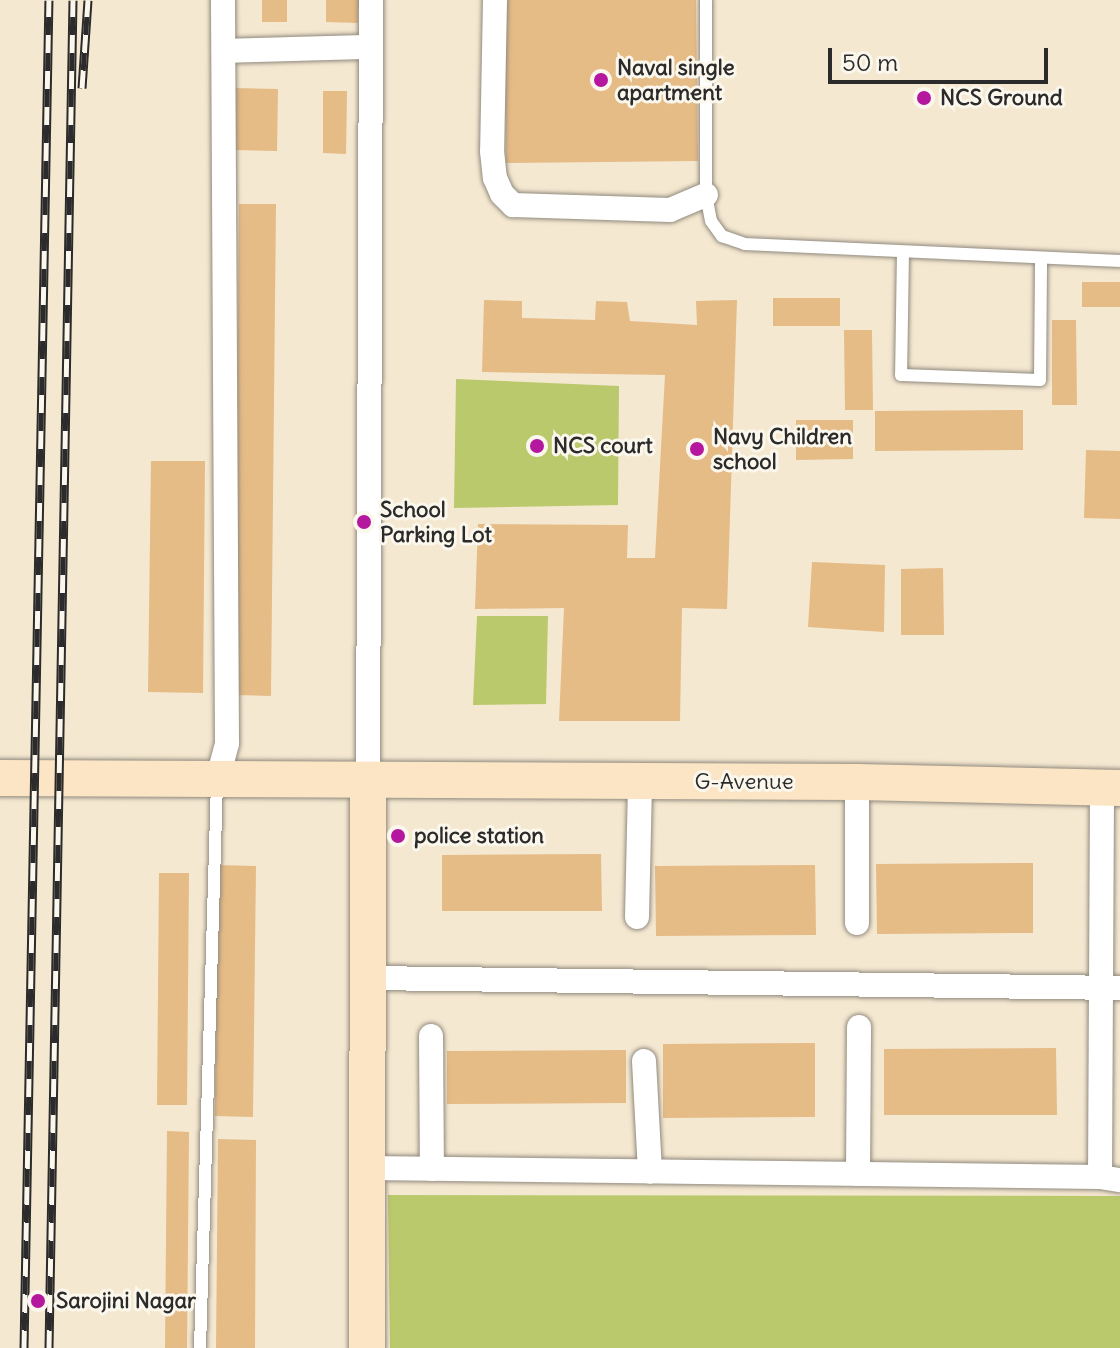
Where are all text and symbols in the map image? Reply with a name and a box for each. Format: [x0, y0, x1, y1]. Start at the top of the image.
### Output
scale bar [832, 32, 1052, 82]
text: 50 m [842, 47, 898, 77]
place label: Naval single apartment [617, 54, 735, 106]
marker: Naval single apartment [592, 71, 610, 89]
place label: NCS Ground [940, 85, 1063, 111]
marker: NCS Ground [915, 89, 933, 107]
place label: Navy Children school [713, 423, 852, 474]
place label: NCS court [553, 433, 653, 459]
marker: NCS court [528, 437, 546, 455]
marker: Navy Children school [688, 440, 706, 458]
place label: School Parking Lot [380, 496, 492, 548]
marker: School Parking Lot [355, 513, 373, 531]
street label: G-Avenue [694, 769, 794, 795]
place label: police station [414, 823, 544, 849]
marker: police station [389, 827, 407, 845]
place label: Sarojini Nagar [56, 1288, 196, 1314]
marker: Sarojini Nagar [27, 1290, 49, 1312]

